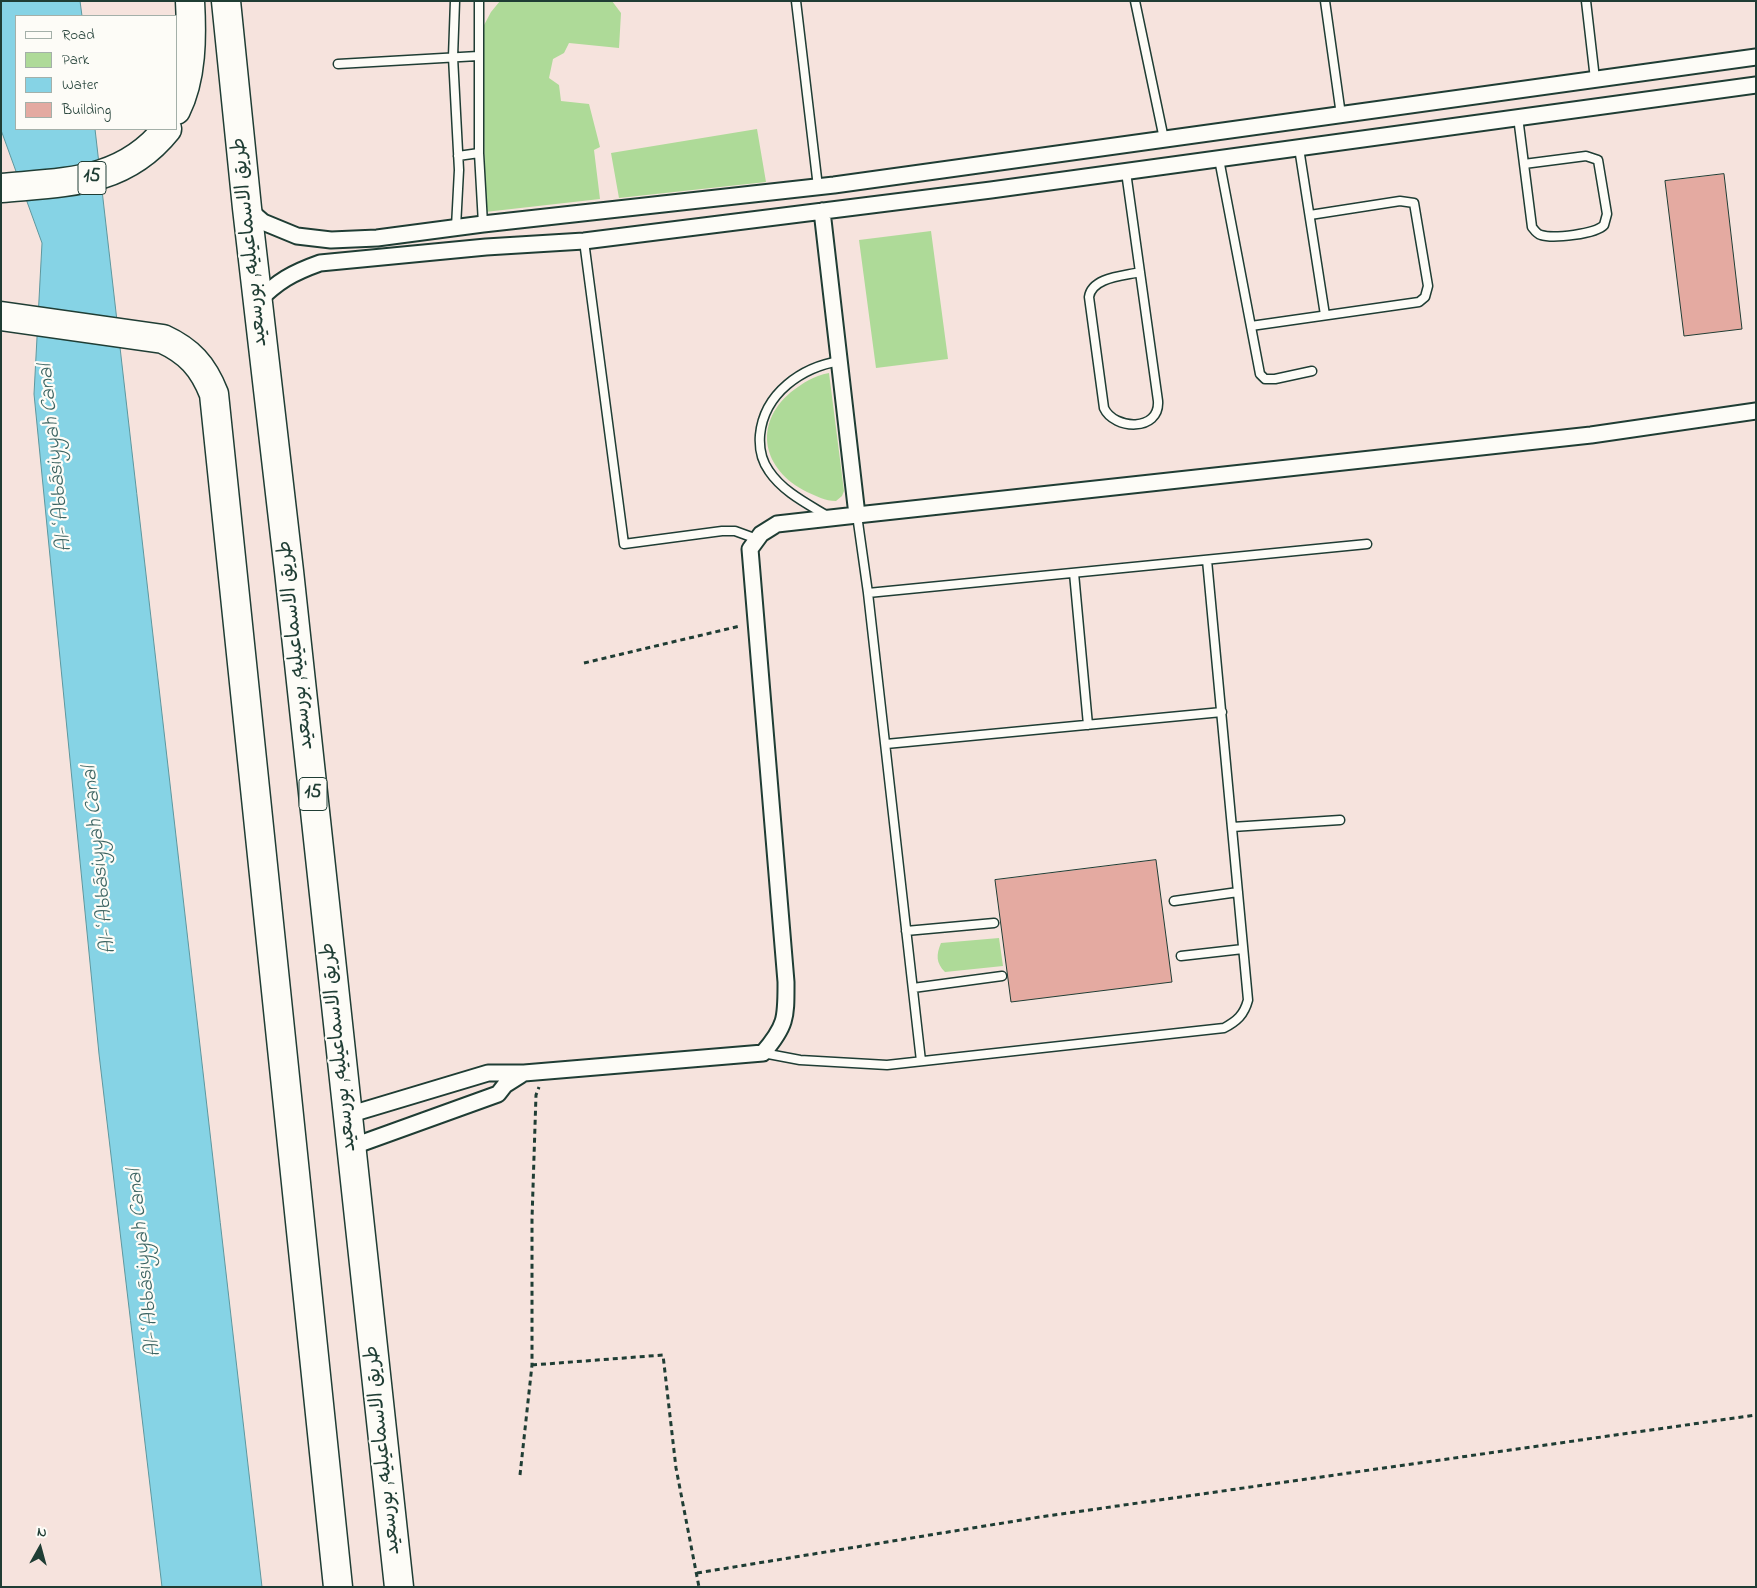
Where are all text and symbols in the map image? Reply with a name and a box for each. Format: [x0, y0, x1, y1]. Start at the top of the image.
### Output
legend [15, 15, 178, 130]
text: Road [62, 24, 95, 46]
text: Park [62, 49, 89, 71]
text: Water [62, 74, 98, 96]
text: Building [62, 99, 111, 121]
street label: طريق الاسماعيليه, بورسعيد [228, 136, 274, 348]
road number: 15 [78, 162, 106, 194]
water label: Al-ʿAbbāsiyyah Canal [35, 363, 79, 553]
street label: طريق الاسماعيليه, بورسعيد [274, 539, 320, 751]
water label: Al-ʿAbbāsiyyah Canal [79, 765, 123, 955]
road number: 15 [299, 778, 327, 811]
street label: طريق الاسماعيليه, بورسعيد [317, 941, 363, 1153]
water label: Al-ʿAbbāsiyyah Canal [124, 1168, 168, 1358]
street label: طريق الاسماعيليه, بورسعيد [361, 1344, 407, 1556]
text: N [36, 1522, 48, 1544]
north arrow [15, 1523, 65, 1573]

